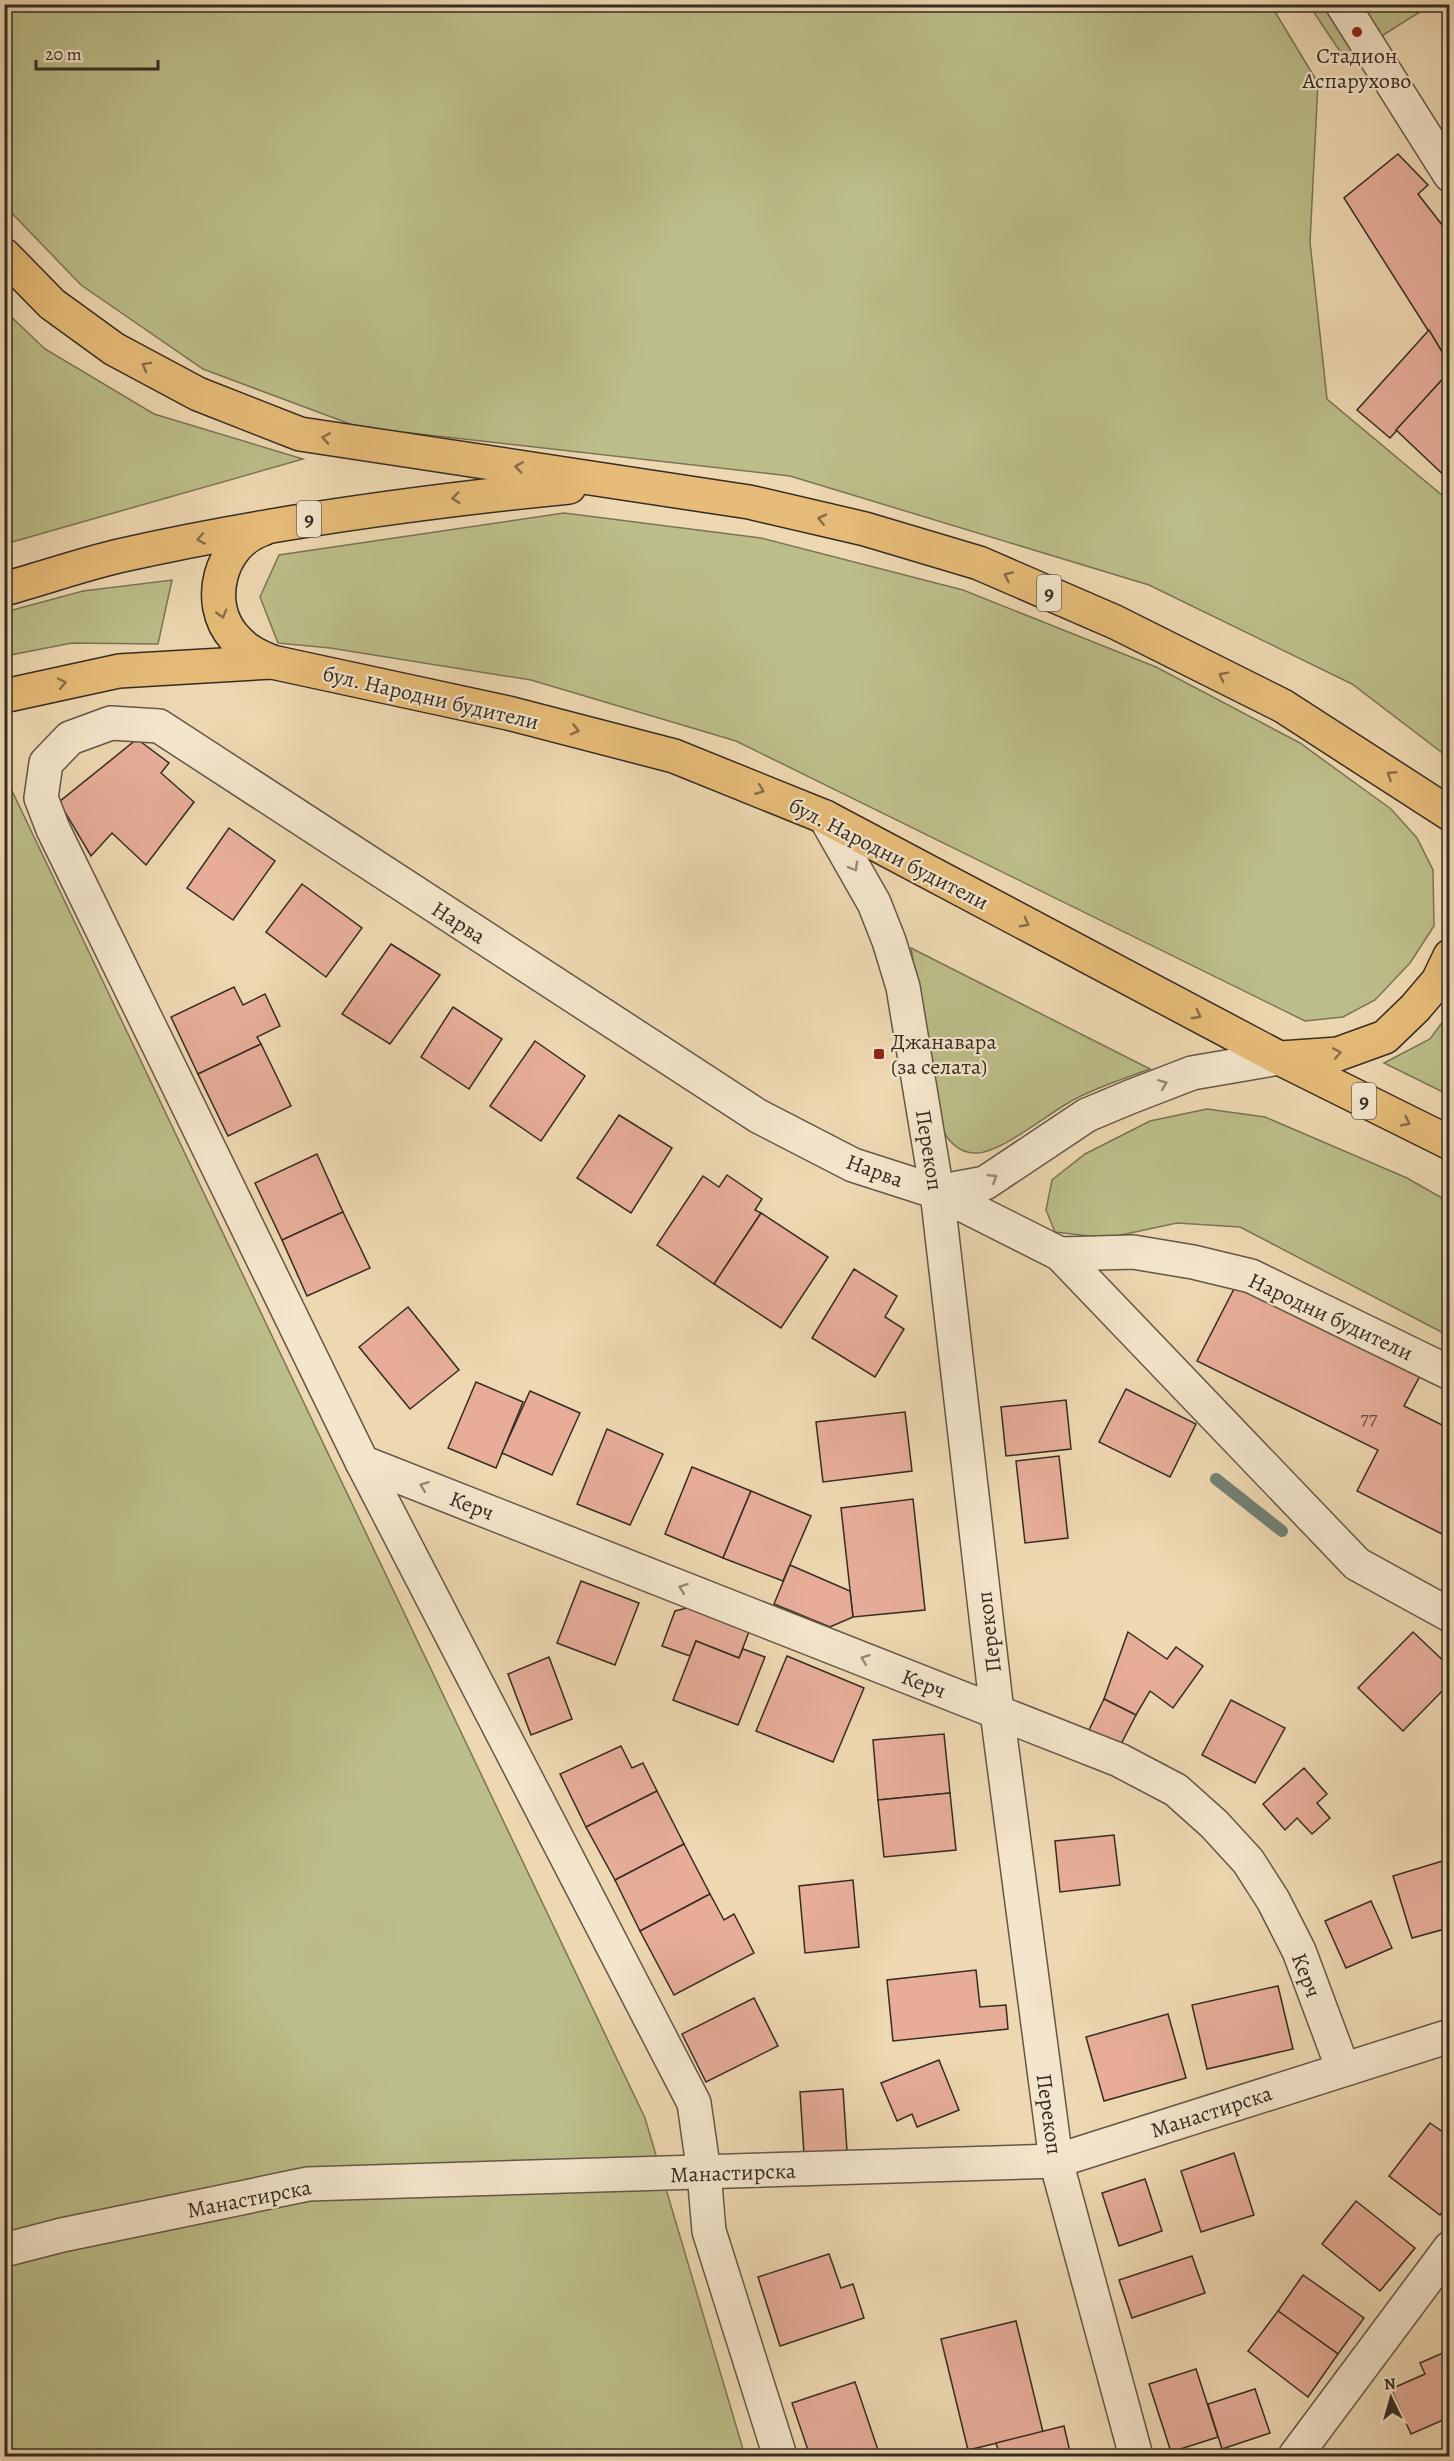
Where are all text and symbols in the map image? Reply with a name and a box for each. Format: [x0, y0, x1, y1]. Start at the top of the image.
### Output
marker: Стадион Аспарухово [1350, 25, 1364, 39]
scale bar [36, 33, 158, 71]
place label: Стадион Аспарухово [1302, 41, 1411, 96]
text: 20 m [45, 42, 82, 66]
one-way arrow [142, 362, 152, 373]
one-way arrow [322, 432, 332, 445]
one-way arrow [514, 461, 524, 473]
one-way arrow [451, 491, 460, 504]
road number: 9 [297, 501, 321, 537]
one-way arrow [817, 514, 827, 527]
one-way arrow [197, 532, 207, 545]
one-way arrow [1004, 571, 1015, 583]
road number: 9 [1037, 575, 1061, 611]
one-way arrow [215, 608, 227, 619]
street label: бул. Народни будители [320, 658, 542, 737]
one-way arrow [1218, 672, 1229, 684]
one-way arrow [56, 678, 66, 691]
one-way arrow [570, 723, 580, 736]
one-way arrow [1387, 771, 1397, 783]
one-way arrow [754, 783, 765, 796]
street label: бул. Народни будители [783, 790, 994, 917]
one-way arrow [847, 861, 858, 871]
street label: Нарва [426, 894, 492, 952]
one-way arrow [1019, 916, 1029, 927]
one-way arrow [1191, 1008, 1201, 1019]
place label: Джанавара (за селата) [891, 1027, 997, 1082]
marker: Джанавара (за селата) [872, 1047, 886, 1061]
one-way arrow [1332, 1047, 1342, 1060]
one-way arrow [1157, 1079, 1168, 1091]
road number: 9 [1352, 1083, 1376, 1119]
street label: Перекоп [908, 1108, 950, 1193]
one-way arrow [1400, 1115, 1411, 1127]
street label: Нарва [842, 1147, 908, 1195]
one-way arrow [987, 1174, 998, 1185]
street label: Народни будители [1243, 1266, 1418, 1368]
house number: 77 [1361, 1404, 1378, 1431]
one-way arrow [419, 1481, 430, 1493]
street label: Керч [445, 1484, 498, 1528]
one-way arrow [678, 1583, 689, 1595]
street label: Перекоп [969, 1590, 1009, 1674]
one-way arrow [860, 1654, 870, 1667]
street label: Керч [897, 1662, 950, 1706]
street label: Керч [1284, 1949, 1328, 2002]
street label: Перекоп [1028, 2072, 1070, 2157]
street label: Манастирска [1147, 2078, 1277, 2146]
street label: Манастирска [670, 2156, 797, 2190]
street label: Манастирска [185, 2172, 315, 2226]
north arrow [1361, 2368, 1421, 2428]
text: N [1383, 2373, 1397, 2396]

